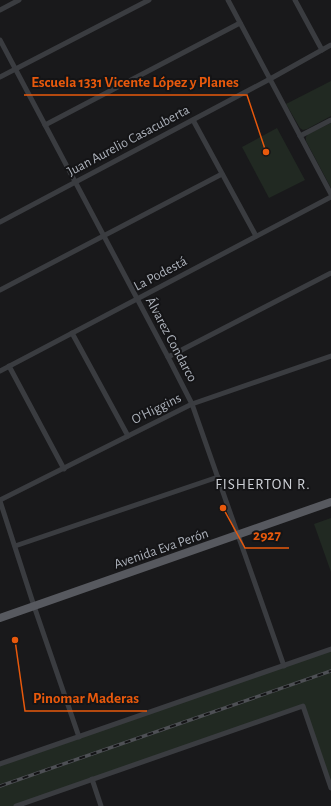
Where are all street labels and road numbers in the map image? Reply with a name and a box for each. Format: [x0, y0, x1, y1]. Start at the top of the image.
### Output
street label: Juan Aurelio Casacuberta [65, 103, 192, 179]
street label: La Podestá [132, 254, 190, 294]
street label: Álvarez Condarco [143, 293, 202, 384]
street label: O'Higgins [129, 391, 184, 427]
street label: Avenida Eva Perón [112, 526, 210, 572]

